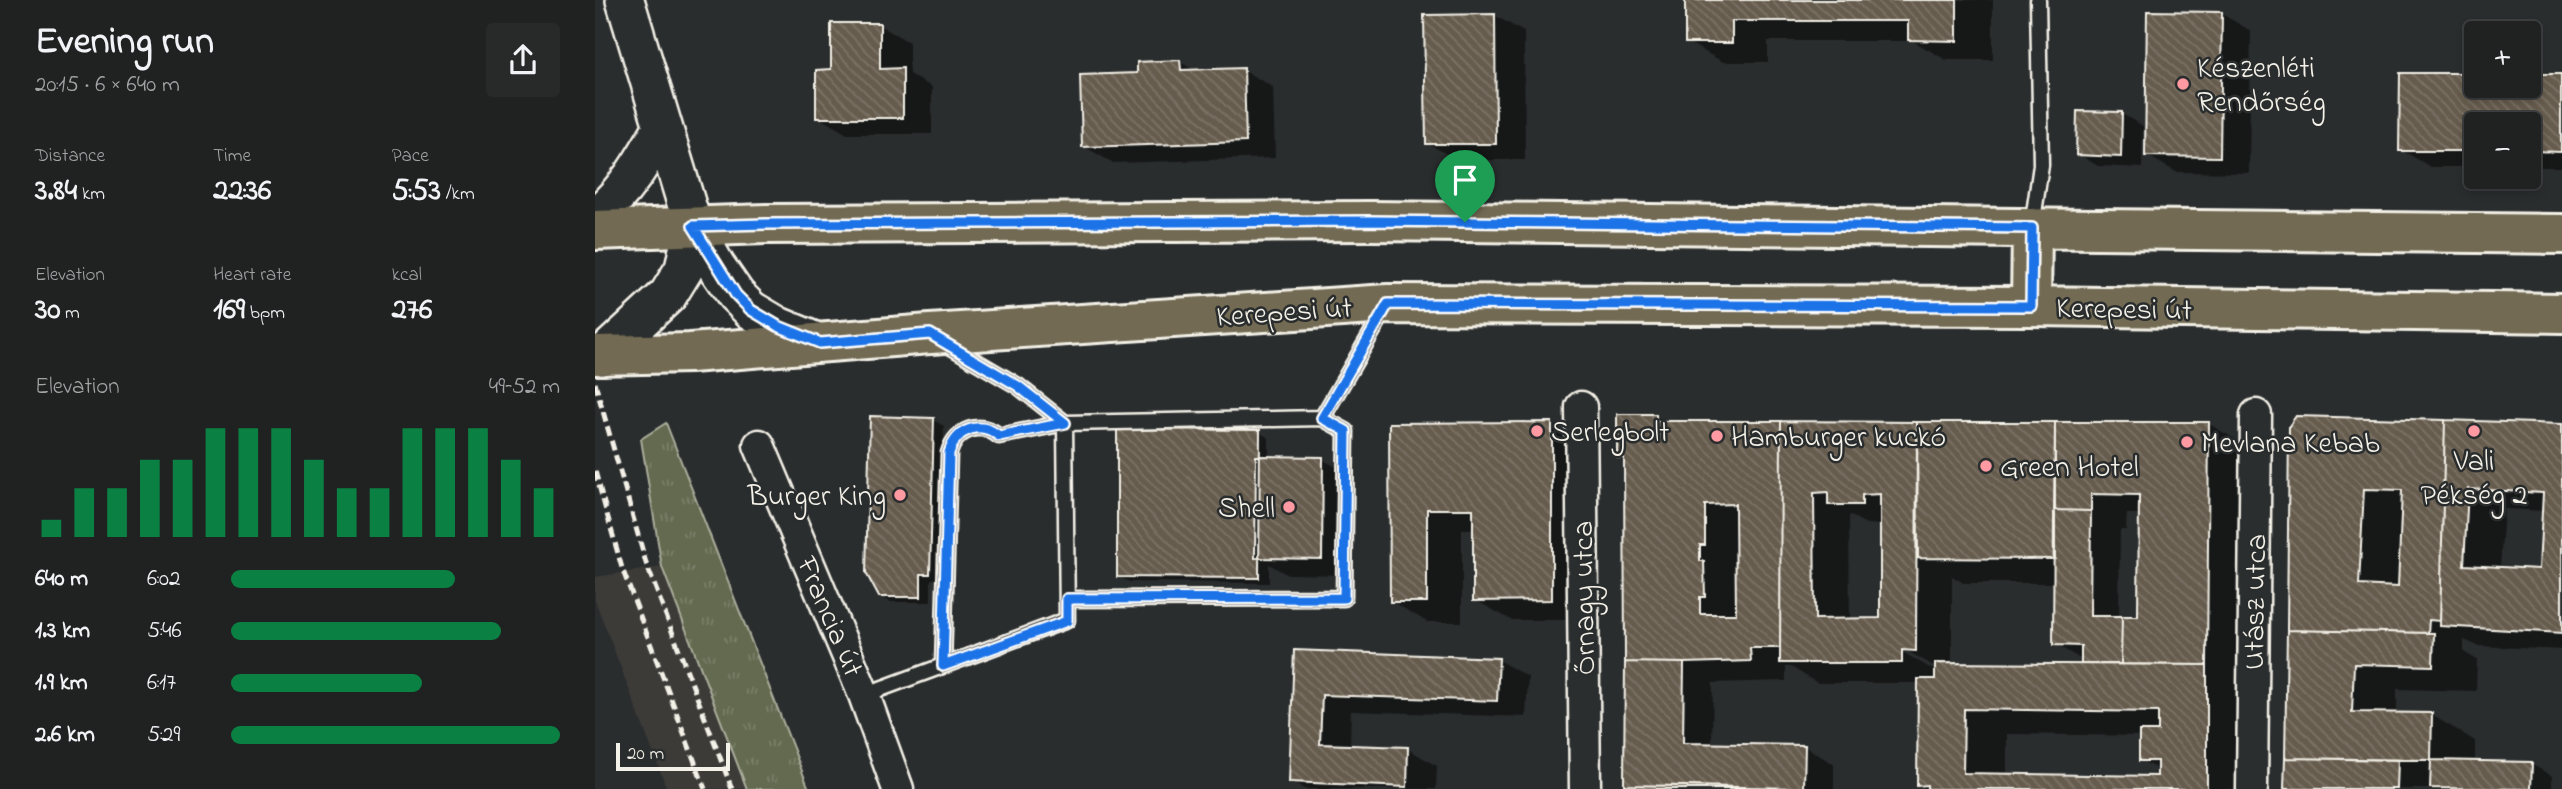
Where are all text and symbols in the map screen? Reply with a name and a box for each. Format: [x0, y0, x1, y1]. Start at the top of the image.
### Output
text: Evening run [35, 15, 214, 71]
map controls [2464, 21, 2541, 189]
button: + [2464, 21, 2541, 98]
button: share [486, 23, 560, 97]
place label: Készenléti Rendőrség [2197, 48, 2326, 126]
text: 20:15 · 6 × 640 m [35, 69, 180, 102]
marker: Készenléti Rendőrség [2175, 76, 2191, 92]
button: − [2464, 112, 2541, 189]
text: Distance [35, 143, 105, 170]
text: Time [213, 143, 251, 170]
text: Pace [392, 143, 429, 170]
pin [1435, 150, 1495, 222]
icon: arrive [1446, 161, 1484, 199]
text: 3.84 [35, 170, 77, 214]
text: 22:36 [213, 170, 271, 214]
text: 5:53 [392, 170, 441, 214]
text: km [77, 181, 105, 208]
text: /km [441, 181, 475, 208]
text: Elevation [35, 262, 105, 289]
text: Heart rate [213, 262, 291, 289]
text: kcal [392, 262, 422, 289]
street label: Kerepesi út [1215, 287, 1353, 341]
street label: Kerepesi út [2056, 288, 2192, 334]
text: 30 [35, 289, 60, 333]
text: 169 [213, 289, 245, 333]
text: 276 [392, 289, 432, 333]
text: m [60, 300, 80, 327]
text: bpm [245, 300, 285, 327]
text: Elevation [35, 371, 120, 404]
text: 49–52 m [489, 371, 560, 404]
place label: Serlegbolt [1551, 412, 1669, 456]
place label: Hamburger kuckó [1731, 417, 1946, 461]
marker: Serlegbolt [1529, 423, 1545, 439]
place label: Mevlana Kebab [2201, 423, 2380, 467]
marker: Vali Pékség 2 [2466, 423, 2482, 439]
marker: Hamburger kuckó [1709, 428, 1725, 444]
marker: Mevlana Kebab [2179, 434, 2195, 450]
place label: Vali Pékség 2 [2421, 441, 2527, 519]
place label: Green Hotel [2000, 447, 2139, 491]
marker: Green Hotel [1978, 458, 1994, 474]
place label: Burger King [746, 476, 886, 520]
marker: Burger King [892, 487, 908, 503]
place label: Shell [1218, 488, 1275, 532]
marker: Shell [1281, 499, 1297, 515]
street label: Őrnagy utca [1563, 520, 1609, 675]
street label: Utász utca [2234, 534, 2280, 671]
street label: Francia út [783, 549, 873, 684]
text: 640 m [35, 563, 88, 596]
text: 6:02 [147, 563, 180, 596]
text: 1.3 km [35, 615, 90, 648]
text: 5:46 [147, 615, 182, 648]
text: 1.9 km [35, 667, 88, 700]
text: 6:17 [147, 667, 176, 700]
text: 2.6 km [35, 719, 95, 752]
text: 5:29 [147, 719, 180, 752]
scale bar [616, 740, 730, 772]
text: 20 m [627, 741, 664, 768]

